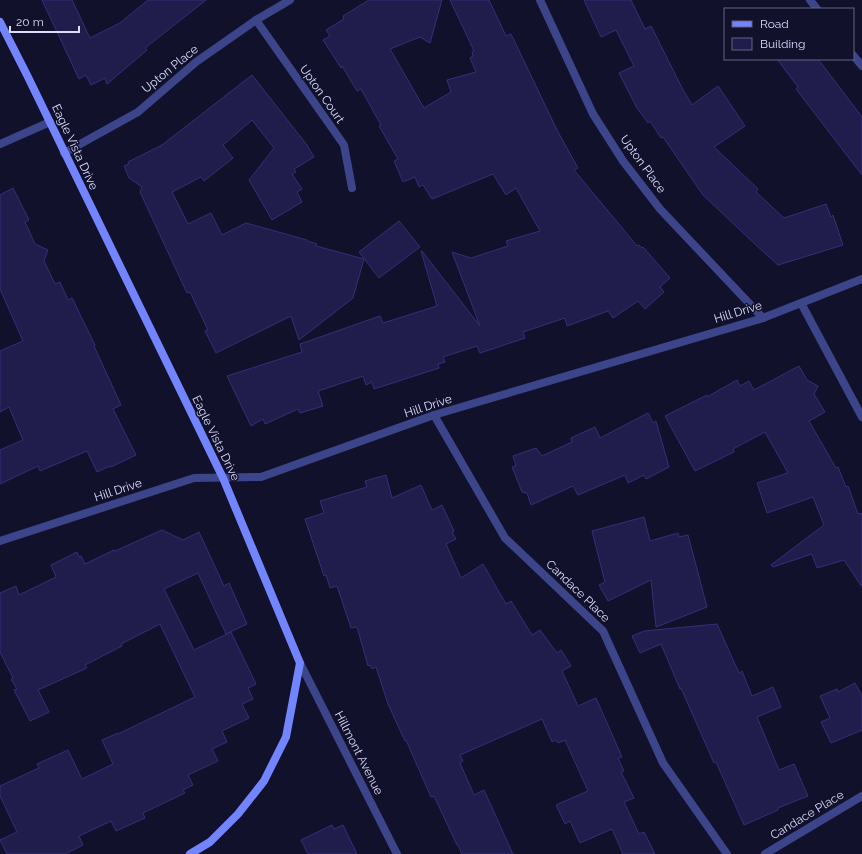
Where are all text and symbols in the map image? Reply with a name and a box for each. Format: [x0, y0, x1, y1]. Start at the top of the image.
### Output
scale bar [10, 8, 79, 34]
legend [724, 8, 854, 60]
text: 20 m [16, 15, 44, 29]
text: Road [760, 17, 789, 31]
text: Building [760, 37, 806, 51]
street label: Upton Place [139, 42, 201, 96]
street label: Upton Court [297, 62, 347, 126]
street label: Eagle Vista Drive [49, 102, 101, 192]
street label: Upton Place [617, 132, 669, 196]
street label: Hill Drive [712, 298, 764, 326]
street label: Hill Drive [402, 392, 454, 420]
street label: Eagle Vista Drive [189, 393, 243, 483]
street label: Hill Drive [92, 476, 144, 504]
street label: Candace Place [543, 557, 613, 625]
street label: Hillmont Avenue [332, 709, 386, 797]
street label: Candace Place [768, 788, 846, 842]

